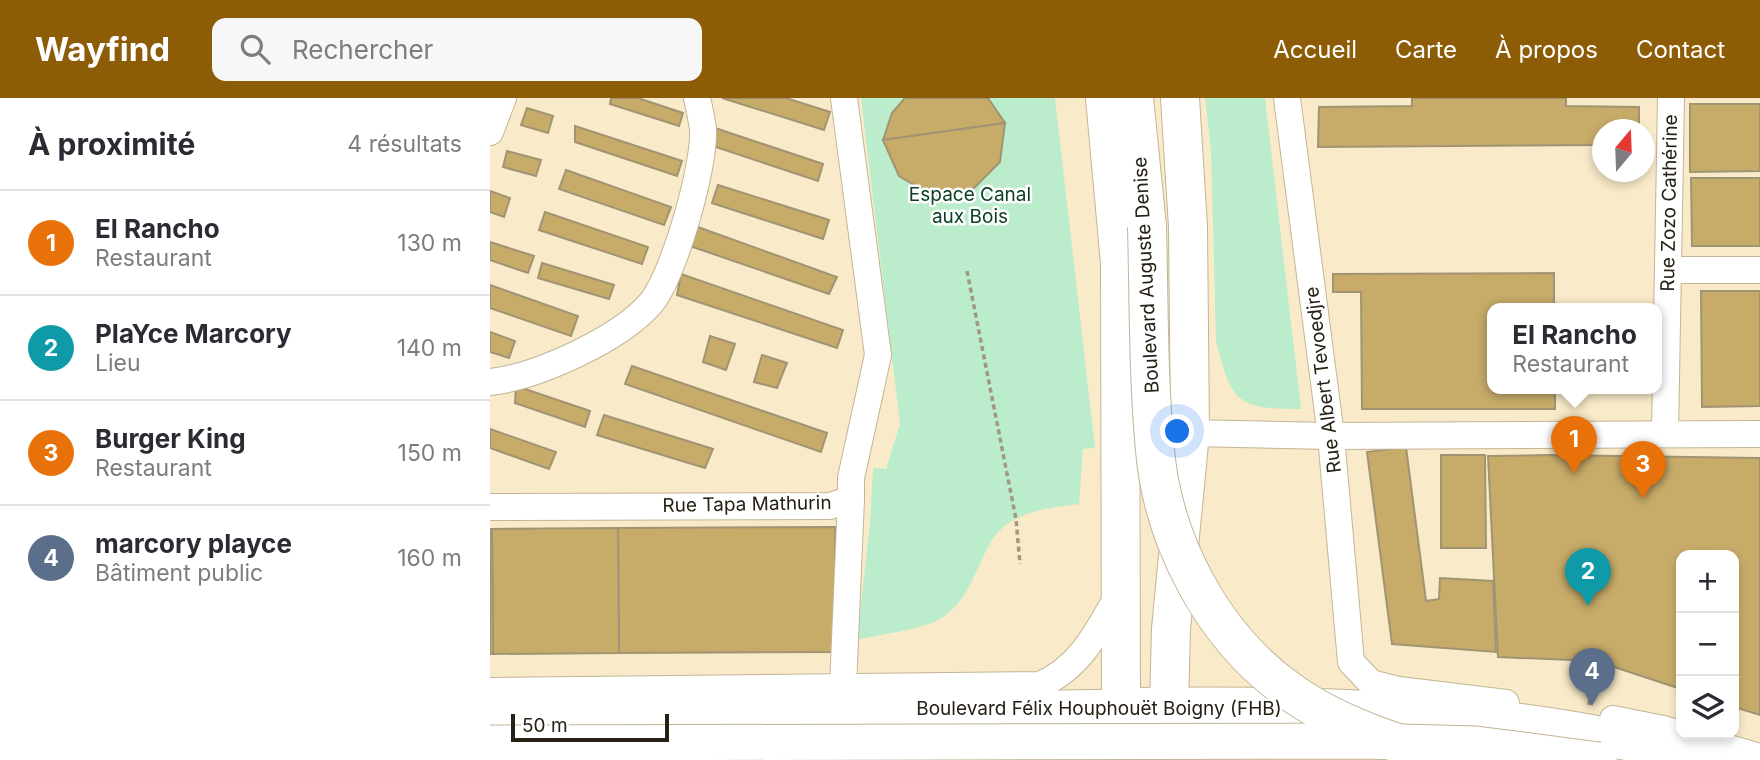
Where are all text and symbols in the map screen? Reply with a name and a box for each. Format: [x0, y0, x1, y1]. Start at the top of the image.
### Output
search box [212, 18, 702, 81]
text: Wayfind [35, 29, 170, 69]
icon: search [236, 30, 274, 68]
text: Rechercher [292, 34, 433, 65]
text: Accueil [1273, 35, 1357, 64]
text: Carte [1395, 35, 1457, 64]
text: À propos [1495, 35, 1598, 64]
text: Contact [1636, 35, 1725, 64]
street label: Rue Zozo Cathérine [1656, 114, 1682, 292]
north arrow [1592, 119, 1655, 182]
text: À proximité [28, 126, 195, 162]
text: 4 résultats [347, 130, 462, 158]
street label: Boulevard Auguste Denise [1128, 156, 1164, 394]
park label: Espace Canal aux Bois [909, 183, 1031, 228]
text: El Rancho [95, 213, 220, 244]
text: 1 [46, 229, 56, 257]
text: 130 m [397, 229, 462, 257]
text: Restaurant [95, 244, 212, 272]
street label: Rue Albert Tevoedjre [1300, 285, 1346, 475]
popup [1487, 303, 1662, 394]
text: PlaYce Marcory [95, 318, 292, 349]
text: El Rancho [1512, 319, 1637, 350]
text: 2 [44, 334, 58, 362]
text: 140 m [397, 334, 462, 362]
text: Lieu [95, 349, 141, 377]
text: Restaurant [1512, 350, 1629, 378]
your location [1160, 414, 1194, 448]
pin: 1 [1551, 416, 1597, 474]
text: Burger King [95, 423, 246, 454]
text: 3 [44, 439, 58, 467]
text: 150 m [398, 439, 462, 467]
pin: 3 [1620, 441, 1666, 499]
text: Restaurant [95, 454, 212, 482]
street label: Rue Tapa Mathurin [662, 491, 832, 517]
text: marcory playce [95, 528, 292, 559]
text: 4 [43, 544, 59, 572]
text: 160 m [397, 544, 462, 572]
pin: 2 [1565, 548, 1611, 606]
map controls [1676, 550, 1739, 739]
button: + [1676, 550, 1739, 613]
text: Bâtiment public [95, 559, 263, 587]
button: − [1676, 613, 1739, 676]
pin: 4 [1569, 648, 1615, 706]
button: layers [1676, 676, 1739, 739]
street label: Boulevard Félix Houphouët Boigny (FHB) [916, 697, 1282, 720]
scale bar [511, 711, 668, 743]
text: 50 m [522, 714, 568, 737]

